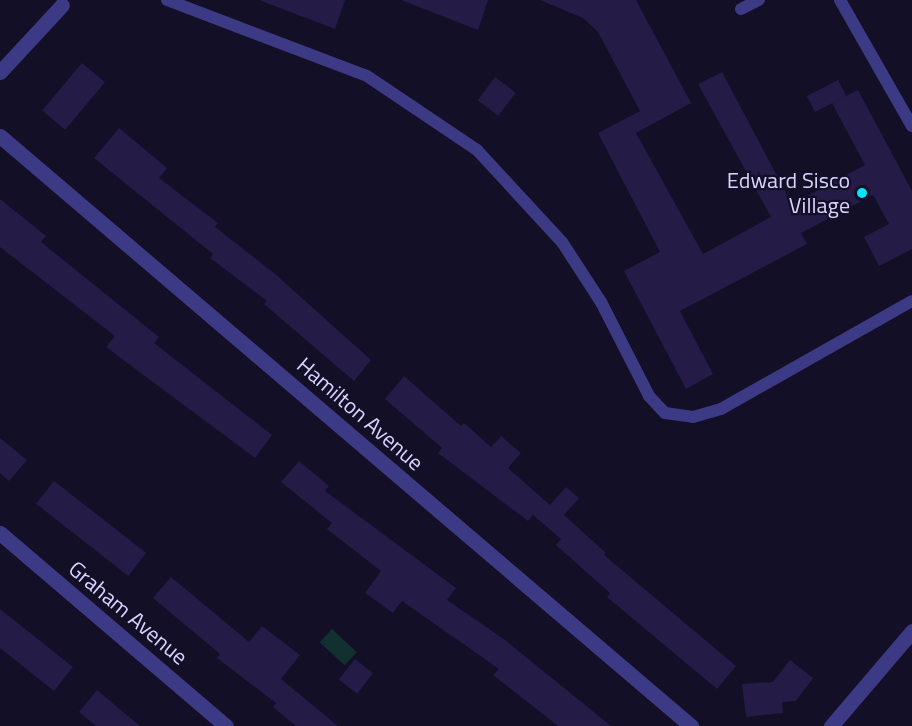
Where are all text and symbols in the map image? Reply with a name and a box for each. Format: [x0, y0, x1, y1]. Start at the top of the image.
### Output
place label: Edward Sisco Village [727, 167, 850, 218]
marker: Edward Sisco Village [855, 186, 869, 200]
street label: Hamilton Avenue [291, 352, 429, 476]
street label: Graham Avenue [63, 556, 193, 670]

